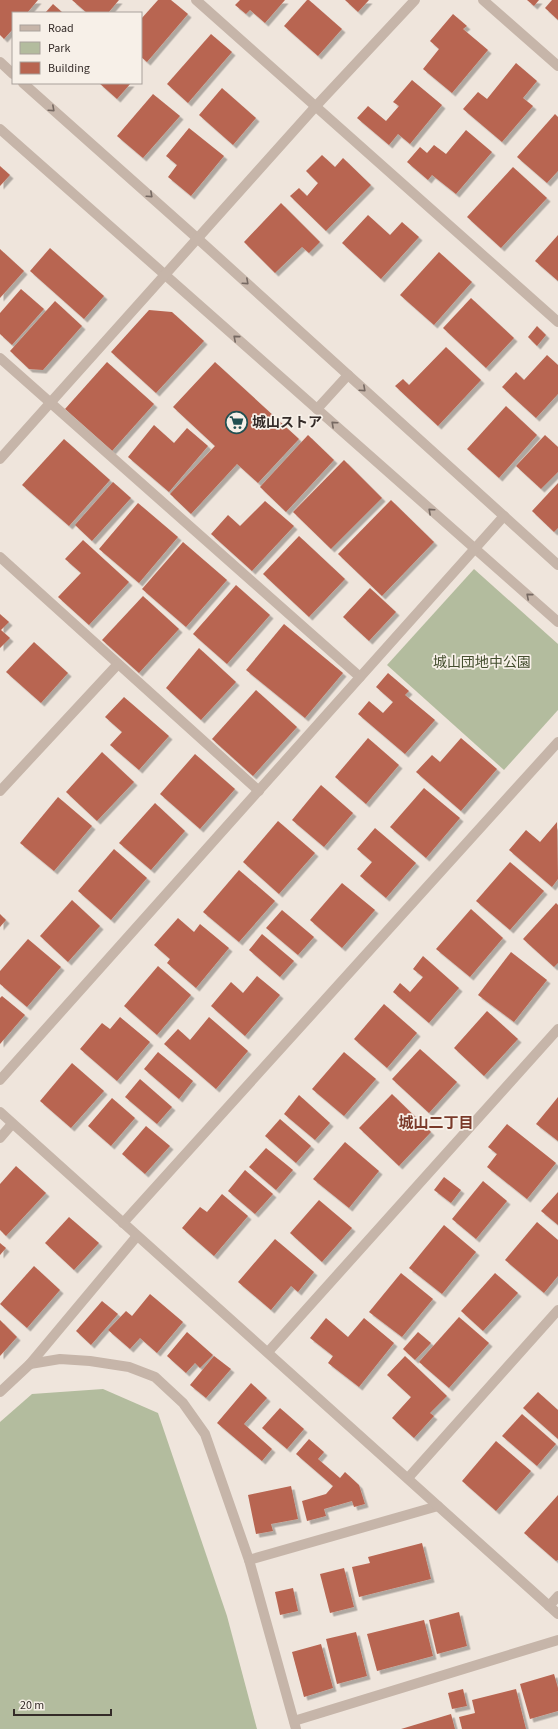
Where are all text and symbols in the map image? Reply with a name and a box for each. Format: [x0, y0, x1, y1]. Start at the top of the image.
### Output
legend [12, 12, 142, 84]
text: Road [48, 20, 74, 37]
text: Park [48, 40, 70, 57]
text: Building [48, 60, 90, 77]
one-way arrow [48, 104, 55, 111]
one-way arrow [145, 191, 152, 198]
one-way arrow [241, 278, 249, 285]
one-way arrow [233, 336, 241, 343]
one-way arrow [358, 384, 366, 391]
supermarket icon: 城山ストア [223, 410, 249, 436]
place label: 城山ストア [252, 413, 322, 433]
one-way arrow [331, 422, 338, 429]
one-way arrow [428, 508, 436, 515]
one-way arrow [526, 594, 533, 601]
park label: 城山団地中公園 [433, 653, 531, 673]
district label: 城山二丁目 [398, 1113, 474, 1134]
scale bar [14, 1691, 111, 1717]
text: 20 m [20, 1697, 44, 1714]

